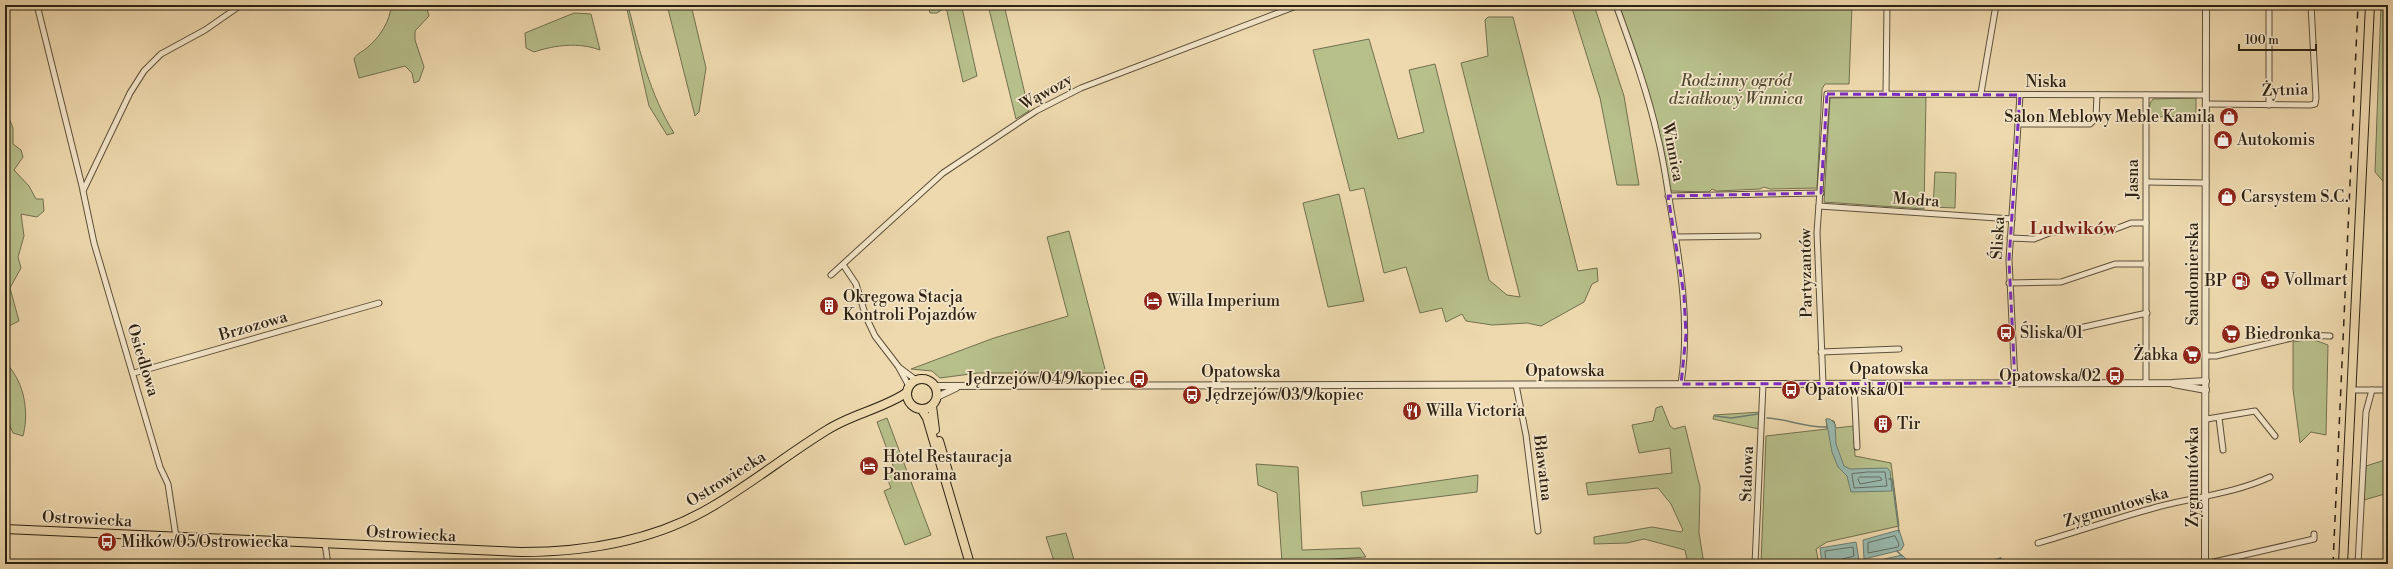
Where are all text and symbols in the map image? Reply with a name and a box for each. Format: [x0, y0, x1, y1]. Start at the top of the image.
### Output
scale bar [2239, 26, 2316, 52]
text: 100 m [2245, 33, 2279, 48]
street label: Wąwozy [1015, 69, 1076, 115]
park label: Rodzinny ogród działkowy Winnica [1669, 71, 1803, 109]
street label: Niska [2025, 72, 2067, 92]
street label: Żytnia [2261, 77, 2309, 101]
shop icon: Salon Meblowy Meble Kamila [2218, 106, 2240, 128]
place label: Salon Meblowy Meble Kamila [2004, 107, 2216, 127]
street label: Winnica [1657, 120, 1689, 184]
shop icon: Autokomis [2212, 129, 2234, 151]
place label: Autokomis [2236, 130, 2315, 150]
street label: Jasna [2123, 158, 2143, 200]
shop icon: Carsystem S.C. [2216, 186, 2238, 208]
place label: Carsystem S.C. [2241, 187, 2349, 207]
street label: Modra [1892, 188, 1941, 212]
street label: Śliska [1985, 215, 2009, 260]
district label: Ludwików [2030, 217, 2117, 240]
street label: Sandomierska [2183, 222, 2203, 326]
street label: Partyzantów [1795, 227, 1817, 318]
supermarket icon: Vollmart [2259, 269, 2281, 291]
fuel station icon: BP [2230, 270, 2252, 292]
place label: Vollmart [2283, 270, 2348, 290]
place label: BP [2204, 271, 2227, 291]
place label: Okręgowa Stacja Kontroli Pojazdów [843, 287, 977, 325]
hotel icon: Willa Imperium [1142, 290, 1164, 312]
place label: Willa Imperium [1166, 291, 1280, 311]
building icon: Okręgowa Stacja Kontroli Pojazdów [818, 295, 840, 317]
street label: Brzozowa [215, 306, 290, 346]
street label: Osiedlowa [123, 321, 164, 399]
place label: Śliska/01 [2020, 321, 2083, 343]
bus stop icon: Śliska/01 [1995, 322, 2017, 344]
supermarket icon: Biedronka [2220, 323, 2242, 345]
place label: Biedronka [2244, 324, 2322, 344]
place label: Żabka [2133, 343, 2179, 365]
supermarket icon: Żabka [2181, 344, 2203, 366]
street label: Opatowska [1849, 359, 1930, 379]
street label: Opatowska [1525, 361, 1606, 381]
street label: Opatowska [1201, 362, 1282, 382]
bus stop icon: Opatowska/02 [2104, 365, 2126, 387]
place label: Opatowska/02 [1999, 366, 2101, 386]
bus stop icon: Jędrzejów/04/9/kopiec [1128, 368, 1150, 390]
place label: Jędrzejów/04/9/kopiec [966, 369, 1125, 389]
bus stop icon: Opatowska/01 [1780, 379, 1802, 401]
place label: Opatowska/01 [1805, 380, 1904, 400]
bus stop icon: Jędrzejów/03/9/kopiec [1181, 384, 1203, 406]
place label: Jędrzejów/03/9/kopiec [1205, 385, 1364, 405]
restaurant icon: Willa Victoria [1401, 400, 1423, 422]
place label: Willa Victoria [1425, 401, 1526, 421]
building icon: Tir [1872, 413, 1894, 435]
place label: Tir [1897, 414, 1920, 434]
street label: Zygmuntówka [2183, 426, 2203, 527]
street label: Bławatna [1529, 433, 1557, 503]
street label: Stalowa [1736, 445, 1758, 502]
street label: Ostrowiecka [682, 446, 770, 511]
place label: Hotel Restauracja Panorama [883, 447, 1013, 485]
hotel icon: Hotel Restauracja Panorama [858, 455, 880, 477]
street label: Zygmuntowska [2061, 482, 2171, 531]
street label: Ostrowiecka [41, 507, 133, 531]
street label: Ostrowiecka [365, 522, 457, 546]
bus stop icon: Miłków/05/Ostrowiecka [96, 531, 118, 553]
place label: Miłków/05/Ostrowiecka [121, 532, 290, 552]

